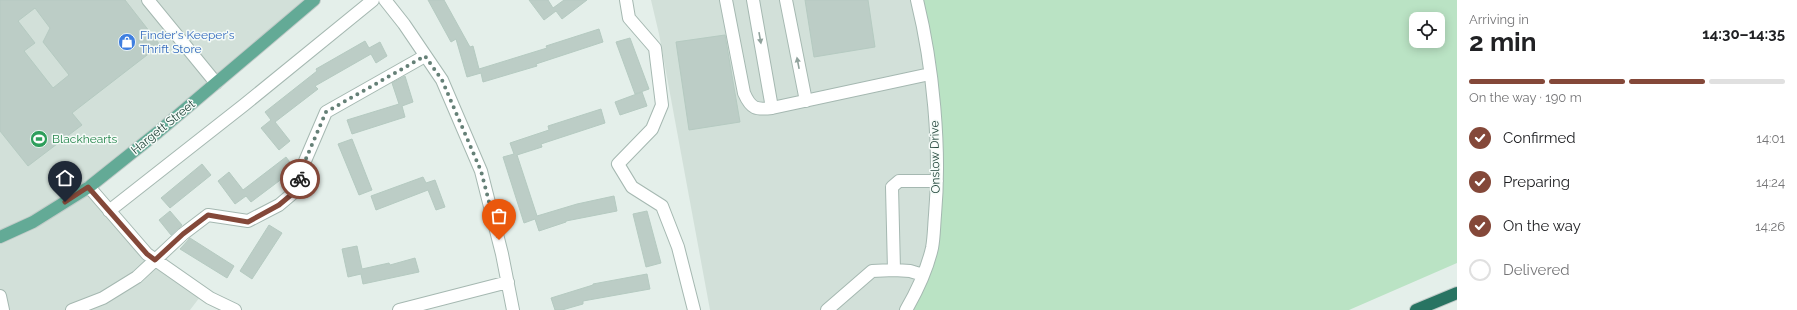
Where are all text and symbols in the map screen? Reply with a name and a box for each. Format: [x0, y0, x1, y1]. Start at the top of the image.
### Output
map controls [1409, 12, 1445, 48]
button: locate [1409, 12, 1445, 48]
text: Arriving in [1469, 12, 1529, 27]
text: 14:30–14:35 [1702, 25, 1785, 43]
text: 2 min [1469, 27, 1536, 57]
place label: Finder's Keeper's Thrift Store [140, 28, 235, 56]
shop icon: Finder's Keeper's Thrift Store [117, 32, 137, 52]
one-way arrow [757, 32, 763, 45]
one-way arrow [795, 56, 801, 69]
text: On the way · 190 m [1469, 90, 1582, 105]
street label: Hargett Street [128, 97, 198, 157]
street label: Onslow Drive [927, 120, 943, 194]
icon: check [1469, 127, 1491, 149]
sports icon: Blackhearts [29, 129, 49, 149]
text: Confirmed [1503, 129, 1576, 147]
text: 14:01 [1756, 131, 1785, 146]
place label: Blackhearts [52, 132, 118, 146]
courier [280, 159, 320, 199]
pin [48, 161, 82, 202]
icon: home [54, 167, 76, 189]
icon: bike [289, 168, 311, 190]
icon: check [1469, 171, 1491, 193]
text: Preparing [1503, 173, 1570, 191]
text: 14:24 [1756, 175, 1785, 190]
pin [482, 199, 516, 240]
icon: bag [488, 205, 510, 227]
icon: check [1469, 215, 1491, 237]
text: On the way [1503, 217, 1581, 235]
text: 14:26 [1755, 219, 1785, 234]
text: Delivered [1503, 261, 1570, 279]

